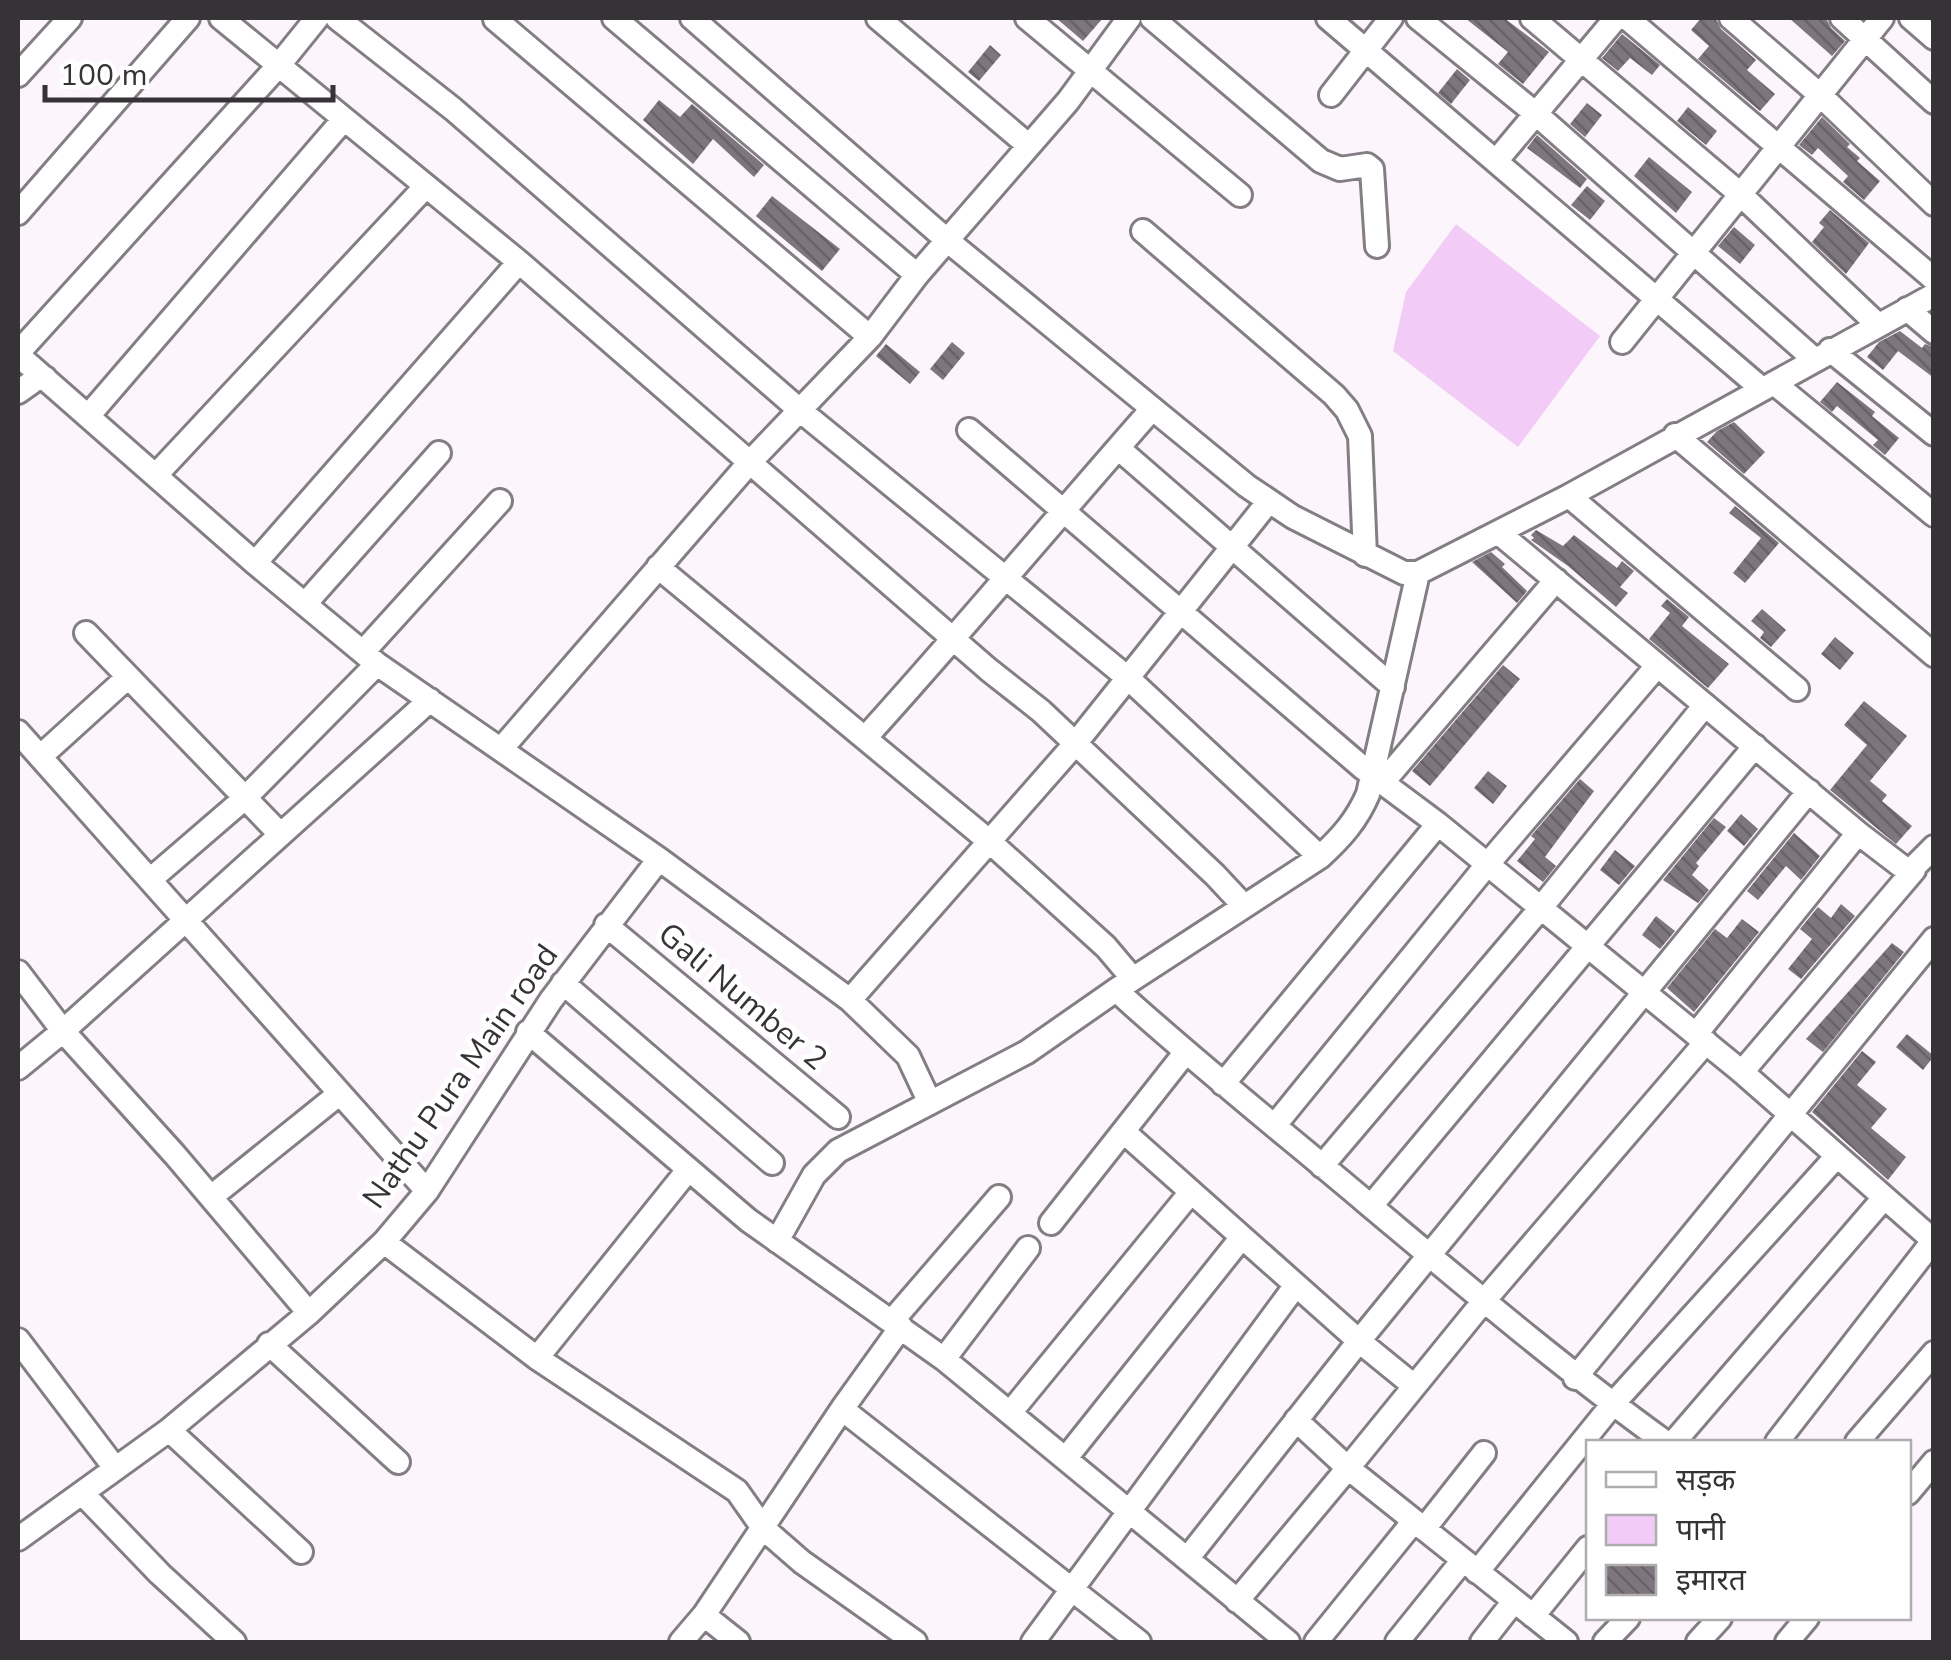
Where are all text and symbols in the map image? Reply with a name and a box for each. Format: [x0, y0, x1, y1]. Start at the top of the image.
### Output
scale bar [45, 40, 332, 102]
text: 100 m [60, 55, 147, 96]
street label: Gali Number 2 [649, 913, 837, 1080]
street label: Nathu Pura Main road [353, 936, 568, 1217]
legend [1586, 1440, 1911, 1620]
text: सड़क [1676, 1460, 1736, 1501]
text: पानी [1676, 1510, 1726, 1551]
text: इमारत [1676, 1560, 1747, 1601]

